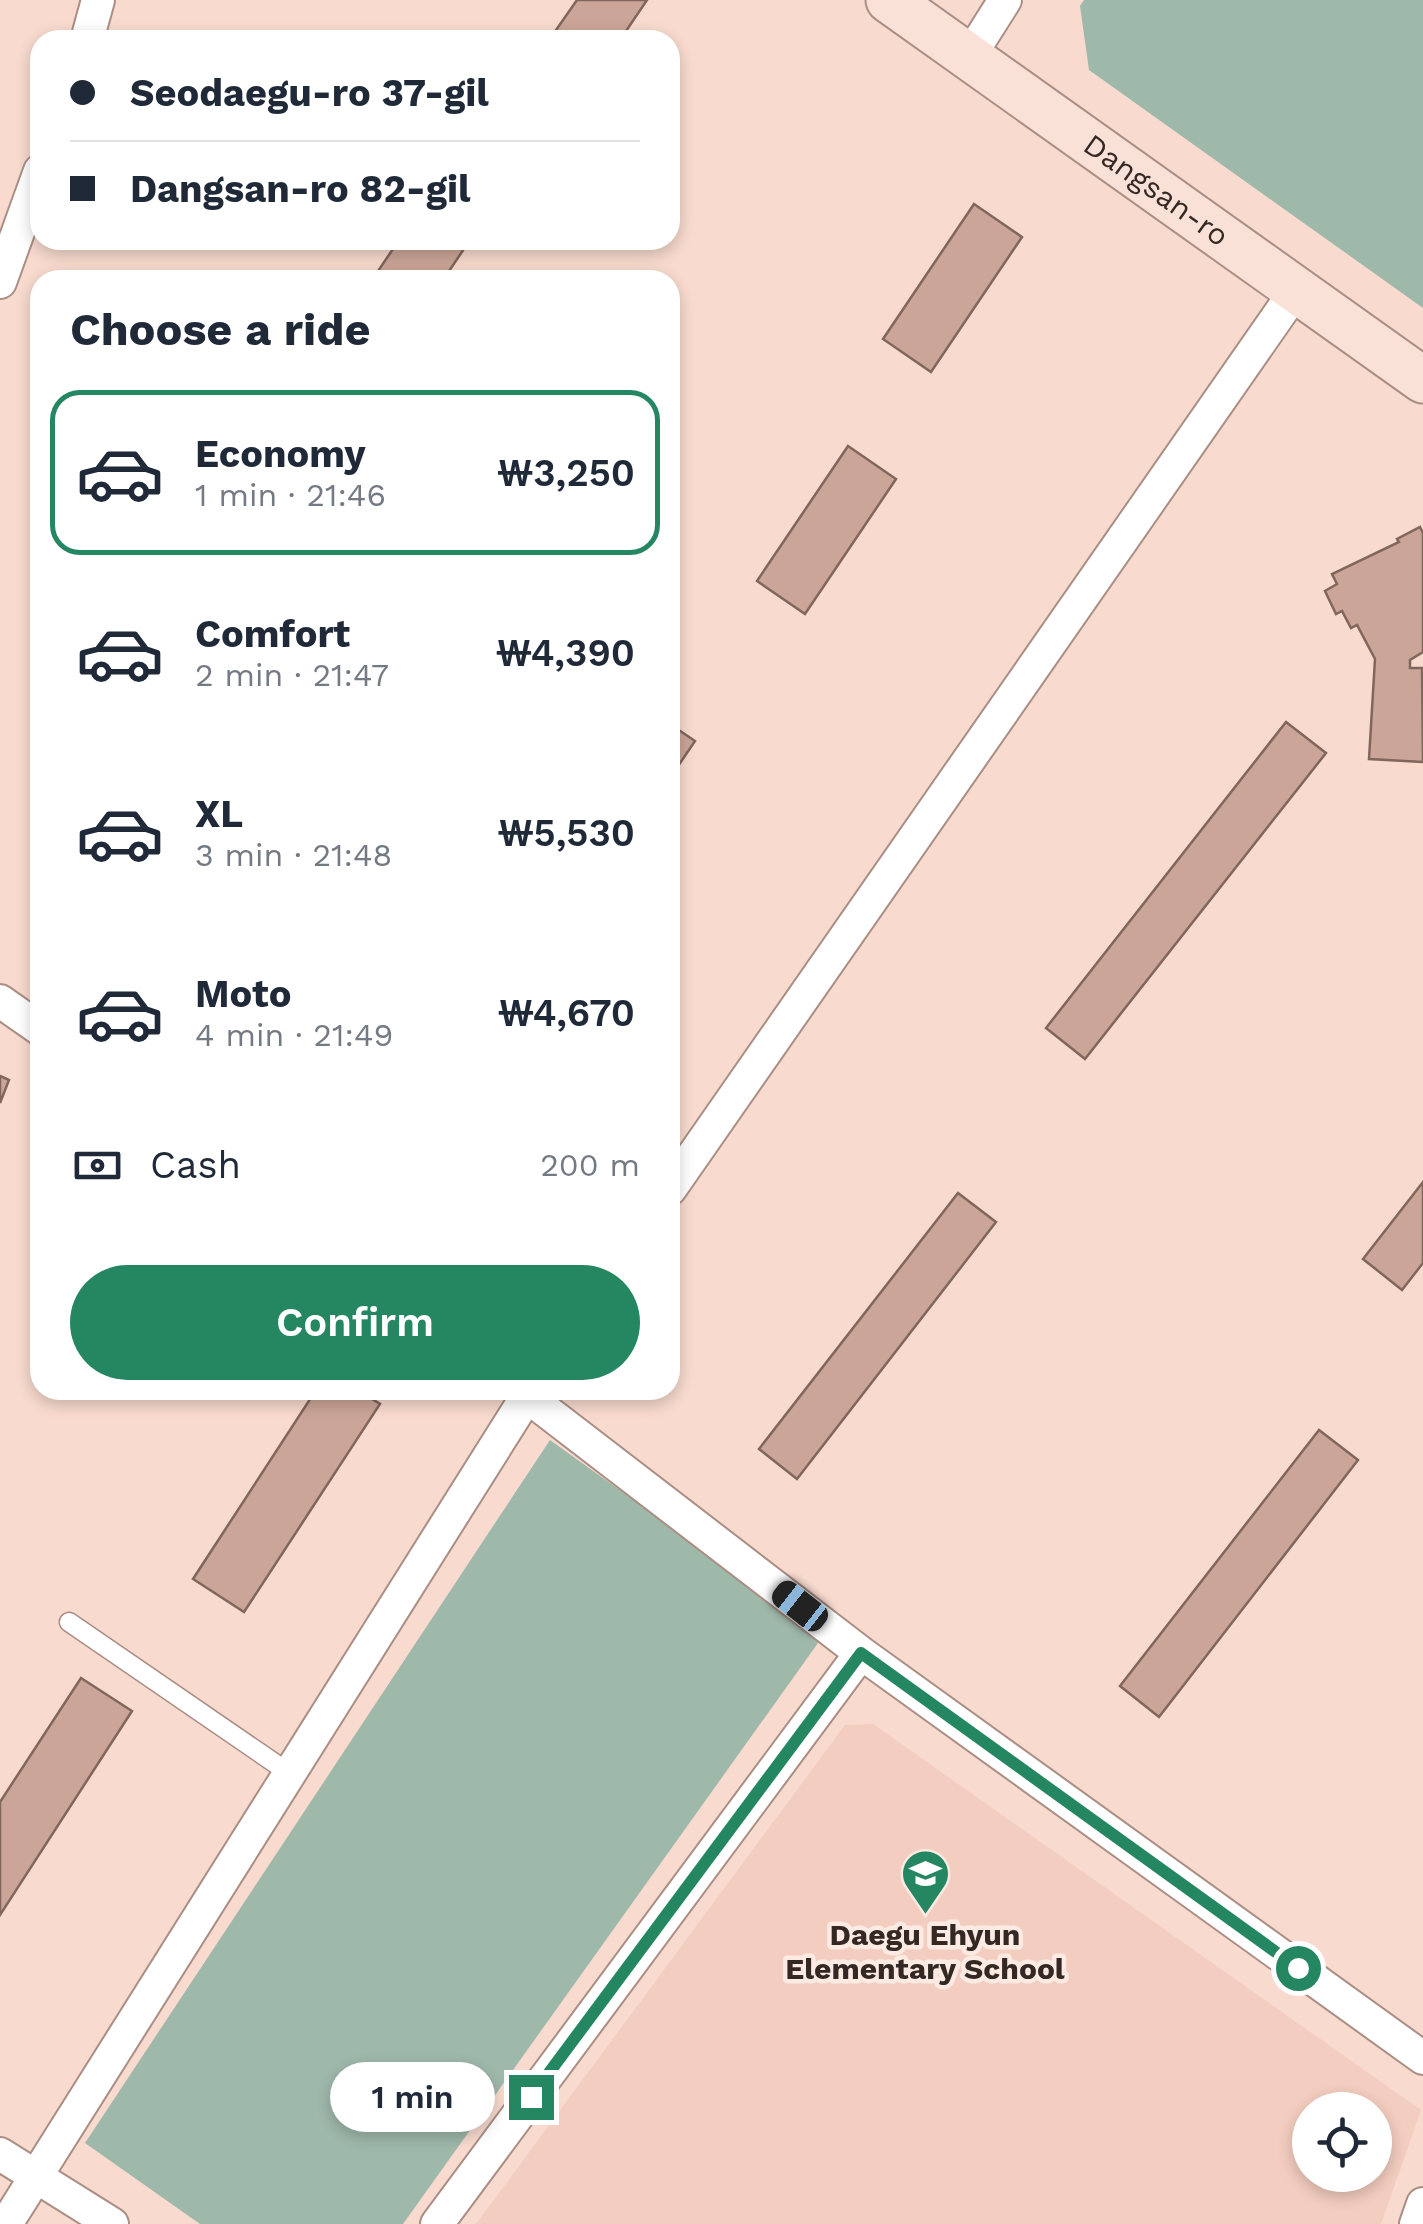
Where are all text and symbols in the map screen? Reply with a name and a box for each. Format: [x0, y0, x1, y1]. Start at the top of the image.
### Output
text: Seodaegu-ro 37-gil [130, 71, 489, 115]
street label: Dangsan-ro [1077, 126, 1236, 253]
text: Dangsan-ro 82-gil [130, 167, 471, 211]
text: Choose a ride [70, 303, 370, 356]
icon: car [75, 428, 165, 518]
text: Economy [195, 432, 366, 476]
text: ₩3,250 [497, 451, 635, 495]
text: 1 min · 21:46 [195, 476, 386, 514]
icon: car [75, 608, 165, 698]
text: Comfort [195, 612, 350, 656]
text: ₩4,390 [496, 631, 635, 675]
text: 2 min · 21:47 [195, 656, 389, 694]
icon: car [75, 788, 165, 878]
text: XL [195, 792, 243, 836]
text: ₩5,530 [498, 811, 635, 855]
text: 3 min · 21:48 [195, 836, 392, 874]
icon: car [75, 968, 165, 1058]
text: Moto [195, 972, 291, 1016]
text: ₩4,670 [498, 991, 635, 1035]
text: 4 min · 21:49 [195, 1016, 393, 1054]
icon: cash [70, 1138, 125, 1193]
text: Cash [150, 1143, 241, 1187]
text: 200 m [540, 1146, 640, 1184]
button: Confirm [70, 1265, 640, 1380]
car [767, 1576, 833, 1636]
school or university icon: Daegu Ehyun Elementary School [899, 1848, 951, 1916]
place label: Daegu Ehyun Elementary School [785, 1917, 1065, 1986]
route start [1276, 1946, 1321, 1991]
callout: 1 min [331, 2062, 496, 2132]
route end [509, 2075, 554, 2120]
text: 1 min [371, 2078, 454, 2116]
map controls [1292, 2092, 1392, 2192]
button: locate [1292, 2092, 1392, 2192]

